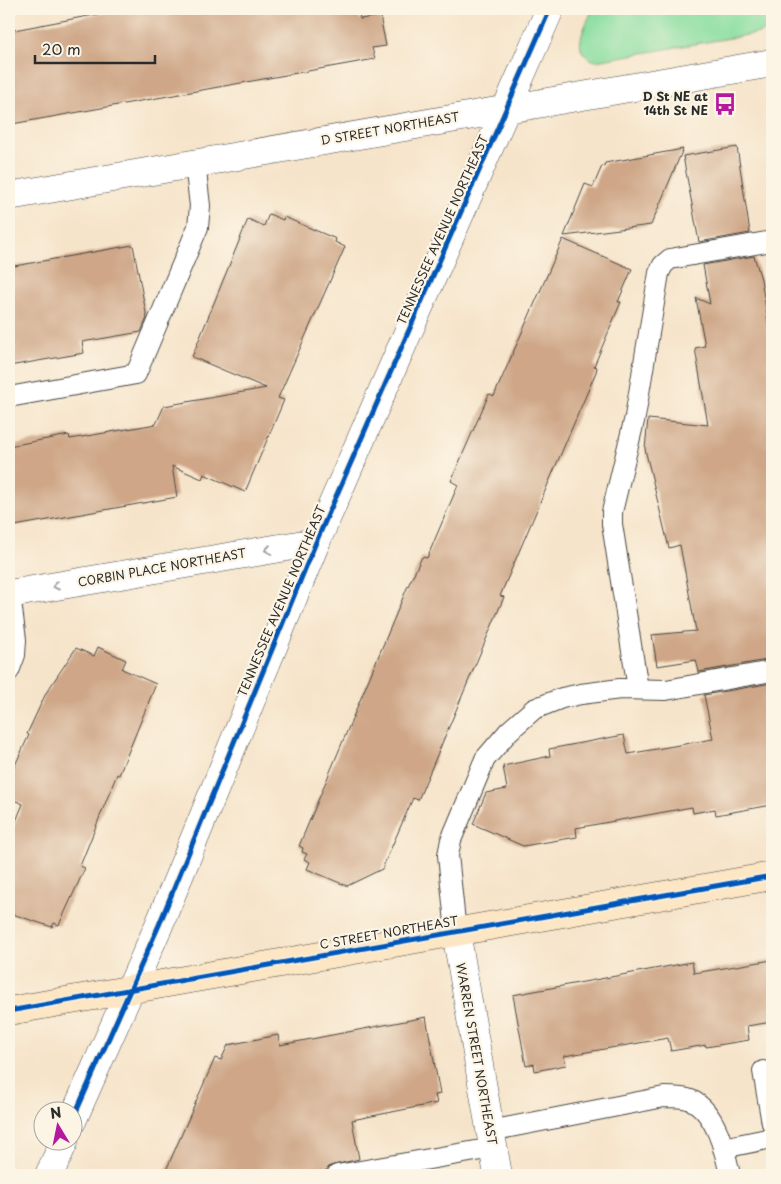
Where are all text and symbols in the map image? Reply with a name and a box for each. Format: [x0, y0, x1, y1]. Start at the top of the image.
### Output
scale bar [35, 32, 155, 64]
text: 20 m [42, 37, 81, 60]
place label: D St NE at 14th St NE [642, 87, 709, 119]
bus stop icon: D St NE at 14th St NE [712, 91, 738, 117]
street label: D STREET NORTHEAST [319, 107, 461, 149]
street label: TENNESSEE AVENUE NORTHEAST [392, 131, 493, 327]
street label: TENNESSEE AVENUE NORTHEAST [232, 501, 330, 699]
street label: CORBIN PLACE NORTHEAST [76, 543, 248, 591]
one-way arrow [264, 544, 272, 554]
one-way arrow [52, 581, 61, 591]
street label: C STREET NORTHEAST [318, 911, 460, 953]
street label: WARREN STREET NORTHEAST [452, 961, 502, 1147]
text: N [48, 1101, 63, 1124]
north arrow [32, 1102, 82, 1152]

